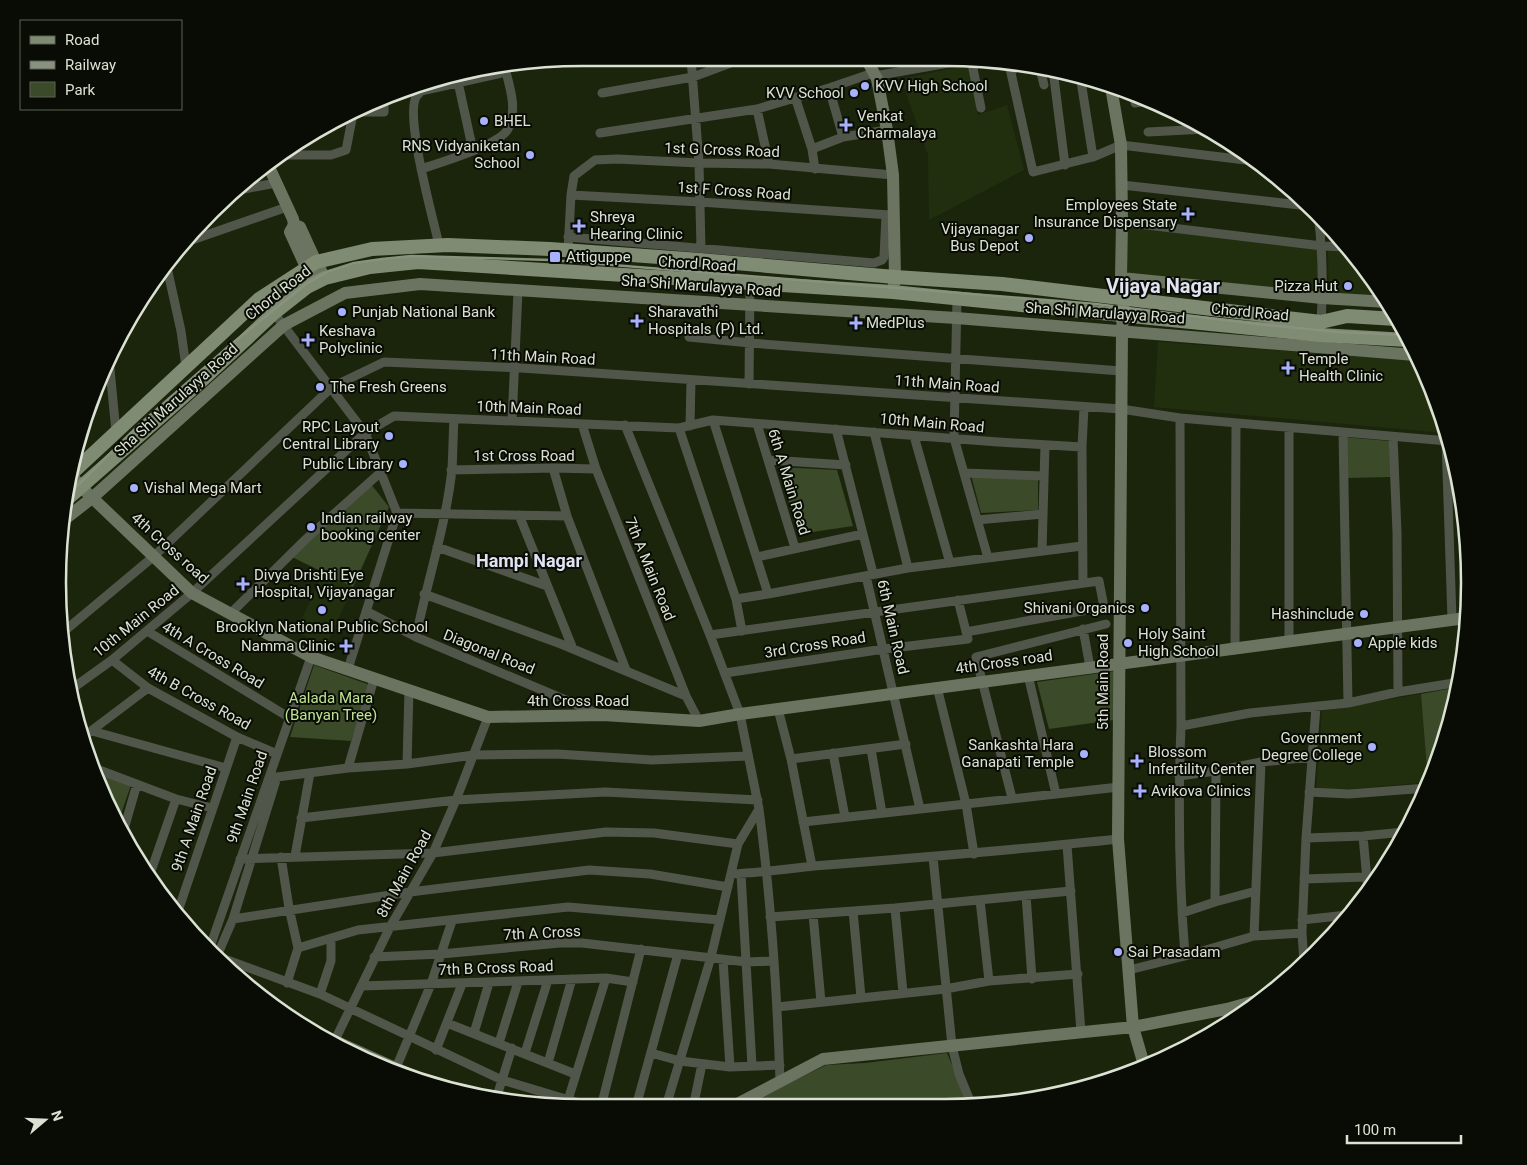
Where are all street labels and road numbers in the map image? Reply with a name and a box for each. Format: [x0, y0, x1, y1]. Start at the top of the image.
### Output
street label: 1st G Cross Road [664, 139, 780, 161]
street label: 1st F Cross Road [677, 178, 791, 204]
street label: Chord Road [657, 252, 737, 276]
street label: Chord Road [242, 262, 314, 324]
street label: Sha Shi Marulayya Road [620, 271, 782, 301]
street label: Sha Shi Marulayya Road [1024, 298, 1186, 328]
street label: Chord Road [1210, 300, 1290, 324]
street label: Sha Shi Marulayya Road [110, 340, 242, 460]
street label: 11th Main Road [490, 345, 596, 369]
street label: 11th Main Road [894, 371, 1000, 397]
street label: 10th Main Road [476, 397, 582, 419]
street label: 10th Main Road [879, 409, 985, 437]
street label: 6th A Main Road [764, 427, 814, 537]
street label: 1st Cross Road [473, 447, 575, 465]
street label: 4th Cross road [128, 509, 212, 587]
street label: 7th A Main Road [621, 515, 679, 623]
street label: 6th Main Road [873, 578, 913, 676]
street label: 10th Main Road [90, 581, 182, 661]
street label: 4th A Cross Road [159, 617, 267, 693]
street label: Diagonal Road [441, 626, 537, 678]
street label: 3rd Cross Road [763, 628, 867, 662]
street label: 5th Main Road [1094, 634, 1112, 730]
street label: 4th Cross road [954, 646, 1054, 678]
street label: 4th B Cross Road [144, 662, 254, 734]
street label: 4th Cross Road [527, 692, 629, 710]
street label: 9th Main Road [223, 748, 271, 846]
street label: 9th A Main Road [168, 764, 220, 874]
street label: 8th Main Road [373, 827, 435, 921]
street label: 7th A Cross [503, 922, 581, 944]
street label: 7th B Cross Road [438, 957, 554, 979]

